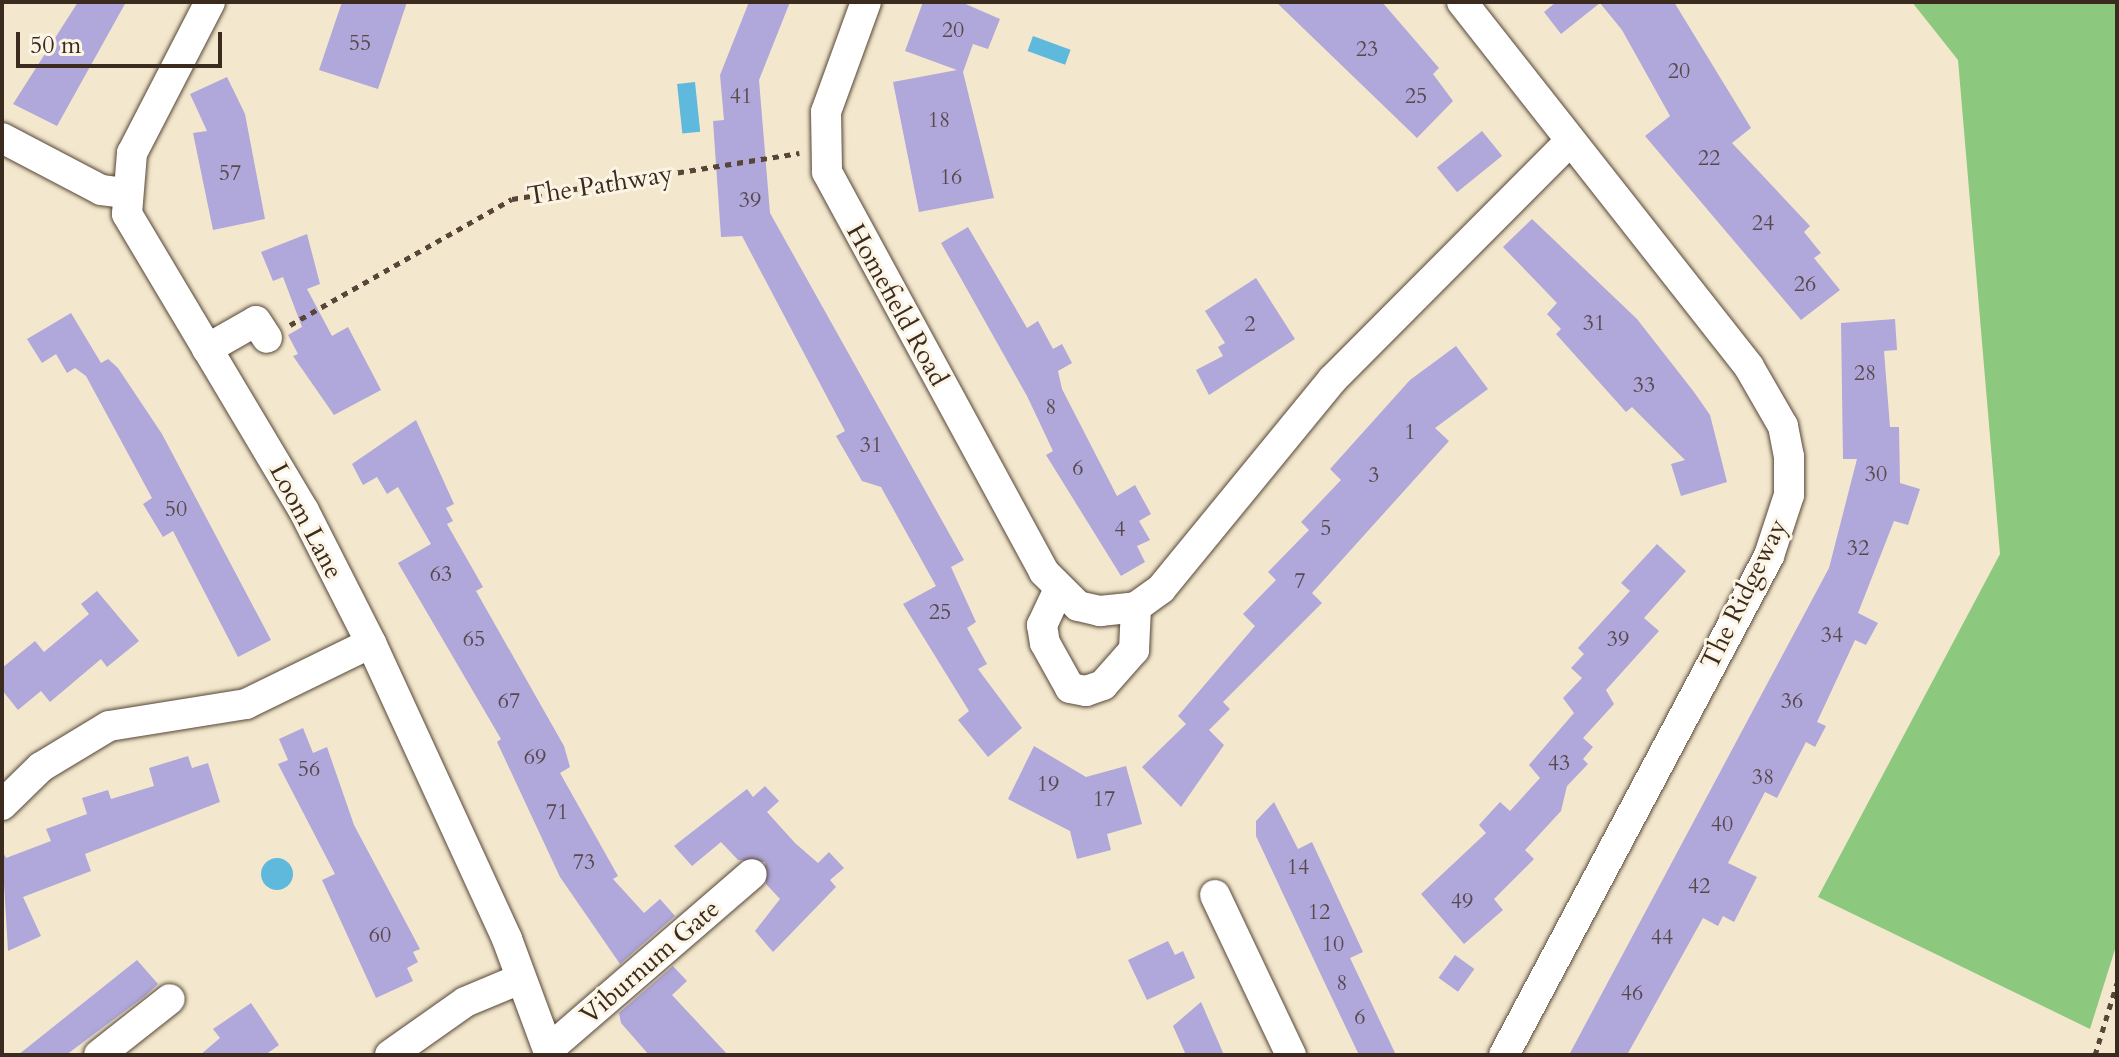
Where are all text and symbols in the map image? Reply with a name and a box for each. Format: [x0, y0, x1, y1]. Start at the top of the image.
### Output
scale bar [20, 16, 226, 66]
house number: 20 [942, 18, 964, 44]
text: 50 m [30, 29, 81, 62]
house number: 55 [349, 31, 371, 57]
house number: 23 [1356, 37, 1378, 63]
house number: 20 [1668, 59, 1690, 85]
house number: 41 [730, 84, 752, 110]
house number: 25 [1405, 84, 1427, 110]
house number: 18 [928, 108, 950, 134]
house number: 22 [1698, 146, 1720, 172]
street label: The Pathway [525, 158, 675, 212]
house number: 57 [219, 161, 241, 187]
house number: 16 [940, 165, 962, 191]
house number: 39 [739, 188, 761, 214]
house number: 24 [1752, 211, 1774, 237]
street label: Homefield Road [840, 218, 954, 392]
house number: 26 [1794, 272, 1816, 298]
house number: 31 [1583, 311, 1605, 337]
house number: 2 [1244, 312, 1256, 338]
house number: 28 [1854, 361, 1876, 387]
house number: 33 [1633, 373, 1655, 399]
house number: 8 [1045, 395, 1057, 421]
house number: 1 [1404, 420, 1416, 446]
house number: 31 [860, 433, 882, 459]
house number: 6 [1072, 456, 1084, 482]
street label: Loom Lane [263, 458, 349, 584]
house number: 30 [1865, 462, 1887, 488]
house number: 3 [1368, 463, 1380, 489]
house number: 50 [165, 497, 187, 523]
street label: The Ridgeway [1694, 514, 1794, 674]
house number: 5 [1320, 516, 1332, 542]
house number: 4 [1114, 517, 1126, 543]
house number: 32 [1847, 536, 1869, 562]
house number: 63 [430, 562, 452, 588]
house number: 7 [1294, 569, 1306, 595]
house number: 25 [929, 600, 951, 626]
house number: 34 [1821, 623, 1843, 649]
house number: 65 [463, 627, 485, 653]
house number: 39 [1607, 627, 1629, 653]
house number: 67 [498, 689, 520, 715]
house number: 36 [1781, 689, 1803, 715]
house number: 69 [524, 745, 546, 771]
house number: 43 [1548, 751, 1570, 777]
house number: 56 [298, 757, 320, 783]
house number: 38 [1752, 765, 1774, 791]
house number: 19 [1037, 772, 1059, 798]
house number: 17 [1093, 787, 1115, 813]
house number: 71 [546, 800, 568, 826]
house number: 40 [1711, 812, 1733, 838]
house number: 73 [573, 850, 595, 876]
house number: 14 [1287, 855, 1309, 881]
house number: 42 [1688, 874, 1710, 900]
house number: 49 [1451, 889, 1473, 915]
street label: Viburnum Gate [574, 893, 726, 1031]
house number: 12 [1308, 900, 1330, 926]
house number: 60 [369, 923, 391, 949]
house number: 44 [1651, 925, 1673, 951]
house number: 10 [1322, 932, 1344, 958]
house number: 8 [1336, 971, 1348, 997]
house number: 46 [1621, 981, 1643, 1007]
house number: 6 [1354, 1005, 1366, 1031]

